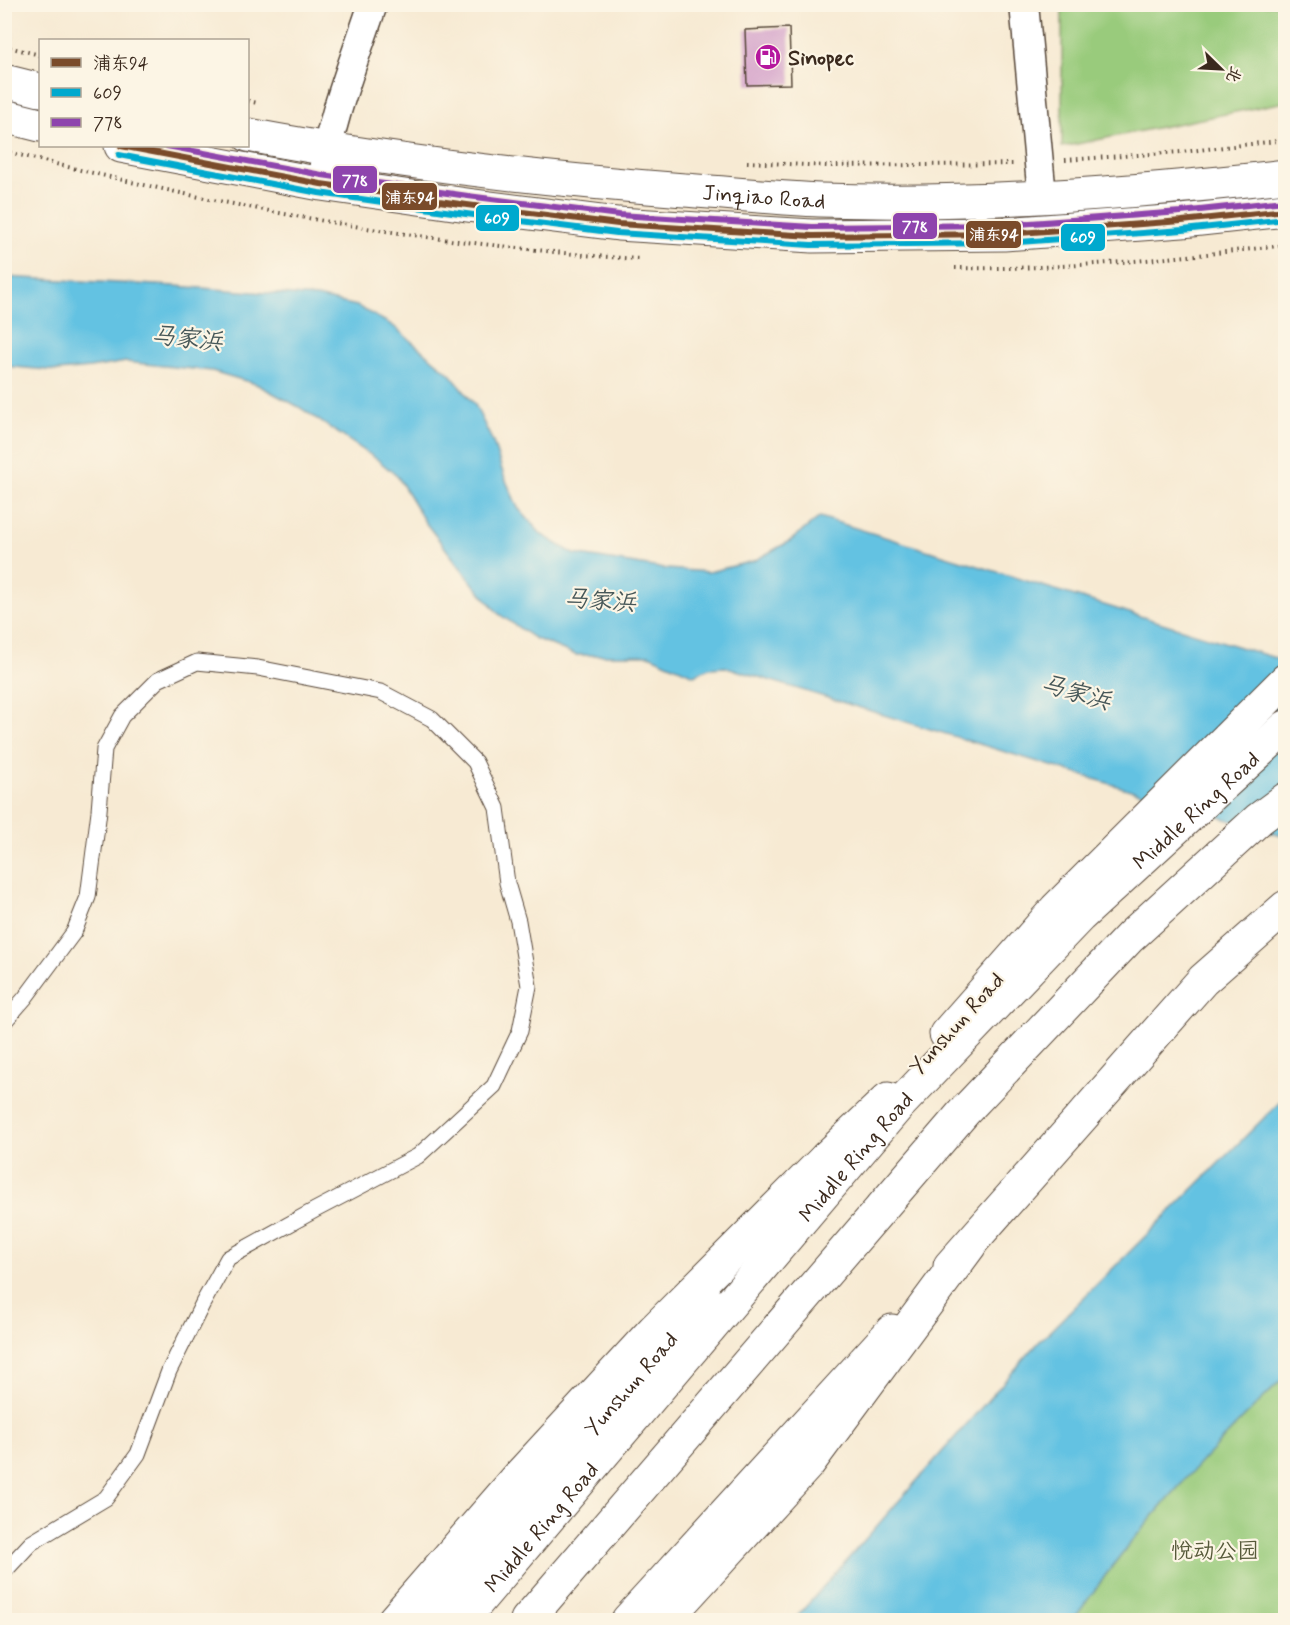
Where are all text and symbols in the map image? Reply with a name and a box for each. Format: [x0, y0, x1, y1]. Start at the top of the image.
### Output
legend [39, 39, 249, 147]
north arrow [1191, 39, 1251, 99]
fuel station icon: Sinopec [753, 42, 783, 72]
place label: Sinopec [788, 45, 854, 73]
text: 浦东94 [93, 52, 149, 76]
text: 北 [1220, 63, 1246, 86]
text: 609 [93, 82, 122, 106]
text: 778 [93, 112, 123, 136]
line badge: 778 [332, 165, 378, 194]
text: 778 [342, 171, 368, 192]
street label: Jinqiao Road [701, 179, 826, 216]
line badge: 浦东94 [381, 182, 438, 211]
text: 浦东94 [385, 188, 435, 209]
line badge: 609 [475, 204, 520, 232]
text: 609 [484, 209, 510, 230]
line badge: 778 [892, 212, 938, 240]
text: 778 [902, 217, 928, 238]
line badge: 浦东94 [965, 220, 1022, 249]
line badge: 609 [1060, 223, 1106, 252]
text: 浦东94 [969, 225, 1019, 246]
text: 609 [1070, 228, 1096, 249]
water label: 马家浜 [149, 320, 225, 359]
water label: 马家浜 [563, 584, 638, 620]
water label: 马家浜 [1037, 669, 1115, 719]
street label: Middle Ring Road [1127, 746, 1266, 877]
street label: Yunshun Road [904, 967, 1011, 1082]
street label: Middle Ring Road [793, 1086, 920, 1229]
street label: Yunshun Road [579, 1327, 685, 1443]
street label: Middle Ring Road [479, 1457, 606, 1599]
park label: 悦动公园 [1171, 1538, 1259, 1566]

